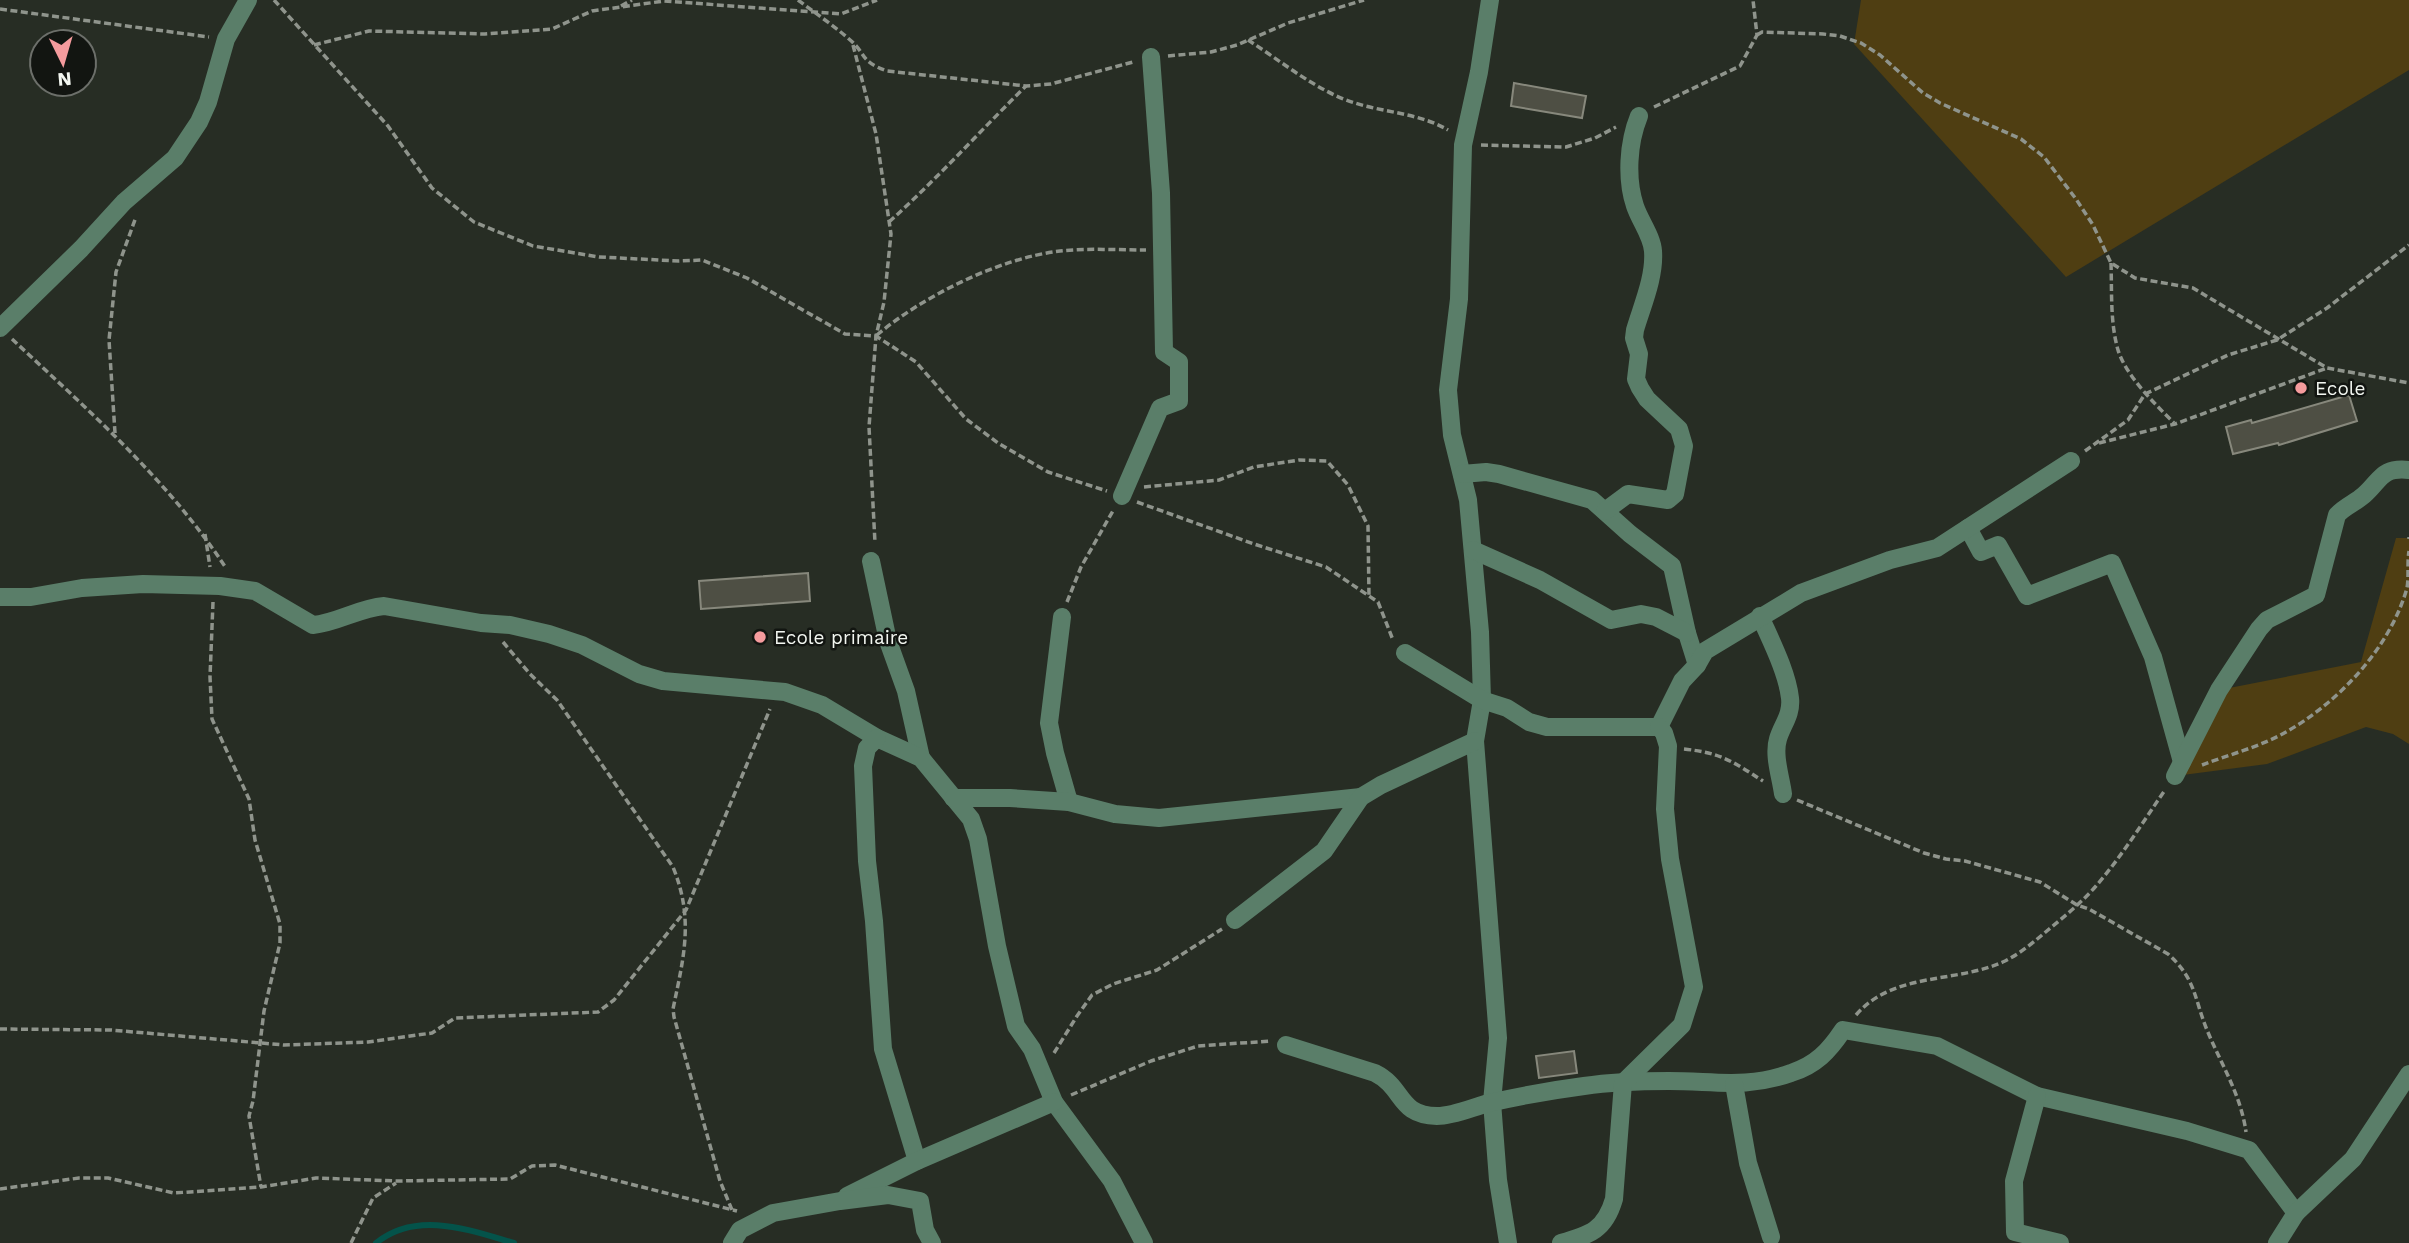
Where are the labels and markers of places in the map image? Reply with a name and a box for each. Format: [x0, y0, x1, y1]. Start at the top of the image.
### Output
place label: Ecole [2315, 377, 2366, 400]
marker: Ecole [2293, 380, 2309, 396]
place label: Ecole primaire [774, 626, 908, 649]
marker: Ecole primaire [752, 629, 768, 645]

